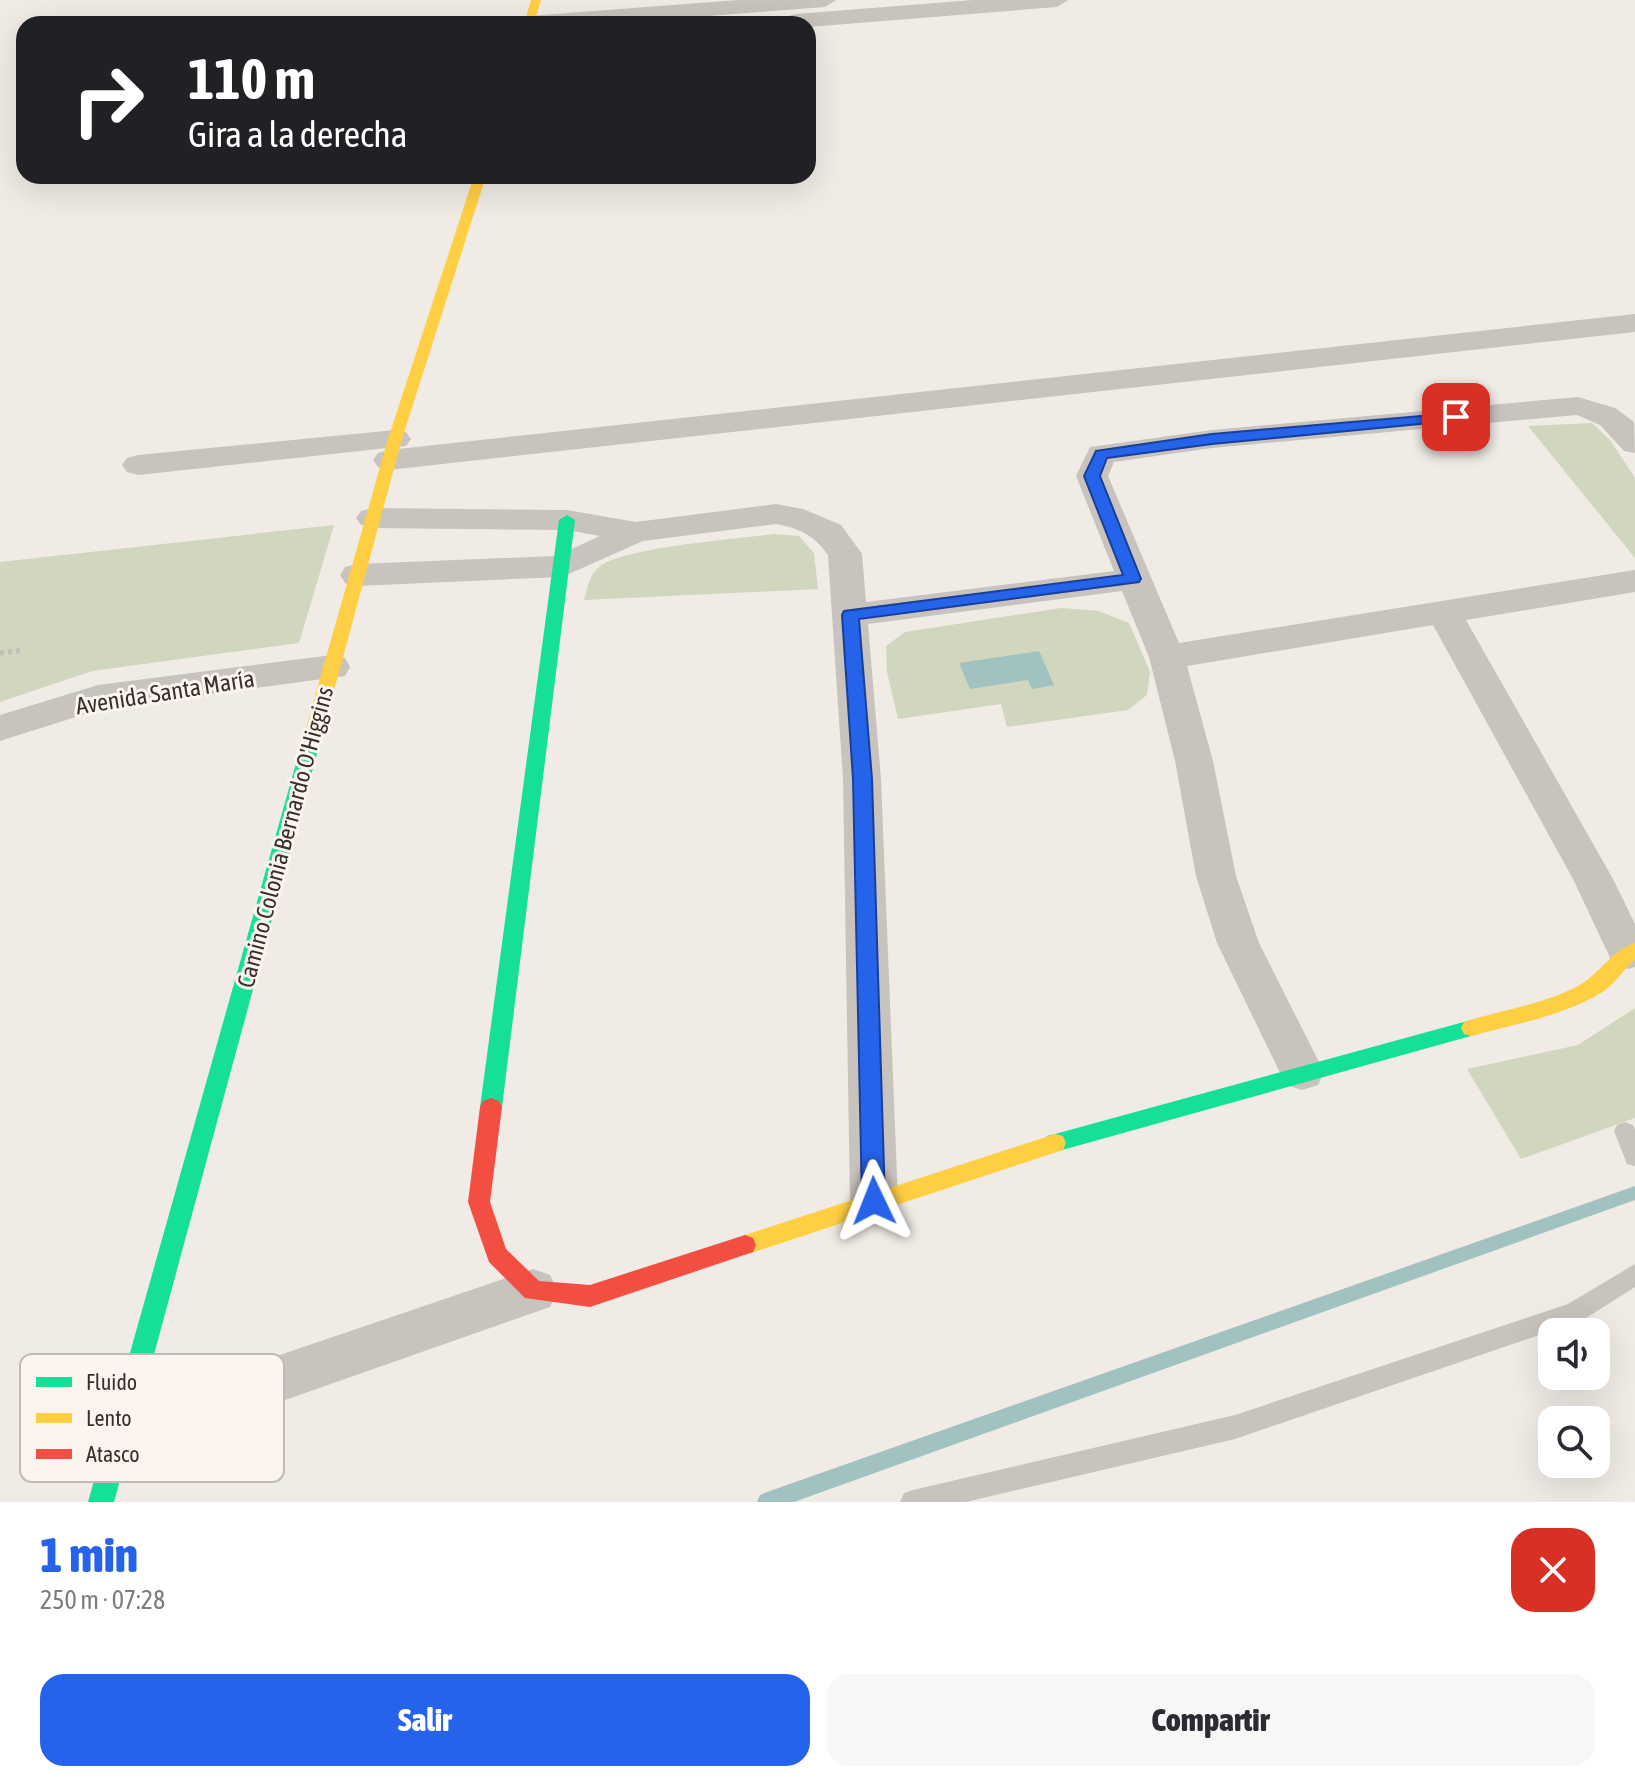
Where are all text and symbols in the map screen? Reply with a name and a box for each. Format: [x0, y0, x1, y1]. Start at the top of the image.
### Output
text: 110 m [188, 47, 315, 111]
icon: right [56, 48, 160, 152]
text: Gira a la derecha [188, 113, 408, 155]
pin [1422, 383, 1490, 451]
icon: arrive [1434, 395, 1478, 439]
street label: Avenida Santa María [74, 665, 256, 719]
street label: Camino Colonia Bernardo O'Higgins [232, 684, 338, 990]
position arrow [832, 1159, 916, 1243]
map controls [1538, 1318, 1610, 1478]
button: sound [1538, 1318, 1610, 1390]
legend [20, 1354, 284, 1482]
text: Fluido [86, 1369, 137, 1395]
text: Lento [86, 1405, 132, 1431]
button: search [1538, 1406, 1610, 1478]
text: Atasco [86, 1441, 140, 1467]
text: 1 min [40, 1527, 138, 1582]
button: close [1511, 1528, 1595, 1612]
text: 250 m · 07:28 [40, 1585, 165, 1615]
button: Salir [40, 1674, 810, 1766]
button: Compartir [826, 1674, 1595, 1766]

